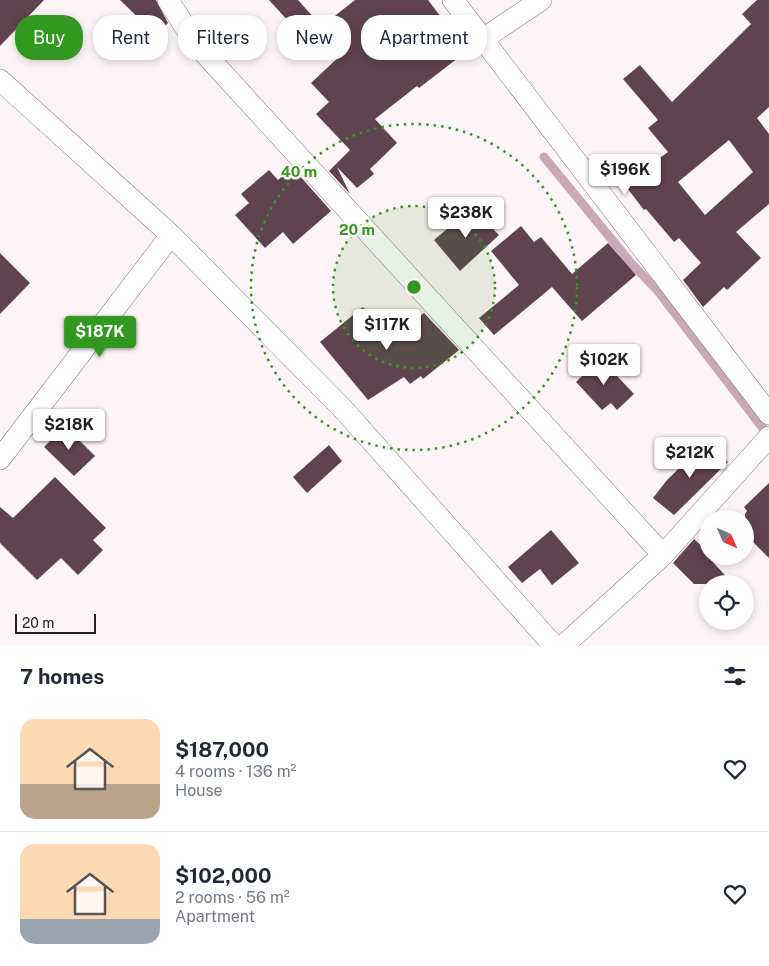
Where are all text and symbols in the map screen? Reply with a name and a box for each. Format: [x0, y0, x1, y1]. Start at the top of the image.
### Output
chip: Buy [15, 15, 83, 60]
chip: Rent [93, 15, 168, 60]
chip: Filters [178, 15, 267, 60]
chip: New [277, 15, 351, 60]
chip: Apartment [361, 15, 487, 60]
pin: $196K [590, 154, 660, 196]
text: $196K [600, 160, 650, 179]
text: 40 m [281, 163, 317, 180]
pin: $238K [431, 196, 501, 239]
text: $238K [439, 203, 493, 222]
text: 20 m [339, 221, 375, 238]
centre of rings [405, 278, 423, 296]
pin: $117K [352, 308, 422, 351]
text: $117K [364, 315, 410, 334]
pin: $187K [65, 316, 135, 358]
text: $187K [75, 322, 125, 341]
pin: $102K [569, 344, 639, 386]
text: $102K [579, 350, 629, 369]
pin: $218K [34, 408, 104, 451]
text: $218K [44, 415, 94, 434]
pin: $212K [655, 436, 725, 479]
text: $212K [665, 443, 715, 462]
north arrow [699, 510, 754, 565]
map controls [699, 510, 754, 630]
button: locate [699, 575, 754, 630]
scale bar [15, 611, 96, 634]
text: 20 m [22, 615, 54, 631]
icon: filters [721, 662, 749, 690]
text: 7 homes [20, 664, 104, 689]
text: $187,000 [175, 737, 269, 762]
icon: home [60, 739, 120, 799]
icon: heart [721, 755, 749, 783]
text: 4 rooms · 136 m² [175, 762, 296, 781]
text: House [175, 781, 223, 800]
text: $102,000 [175, 863, 271, 888]
icon: home [60, 864, 120, 924]
icon: heart [721, 880, 749, 908]
text: 2 rooms · 56 m² [175, 888, 290, 907]
text: Apartment [175, 907, 255, 926]

